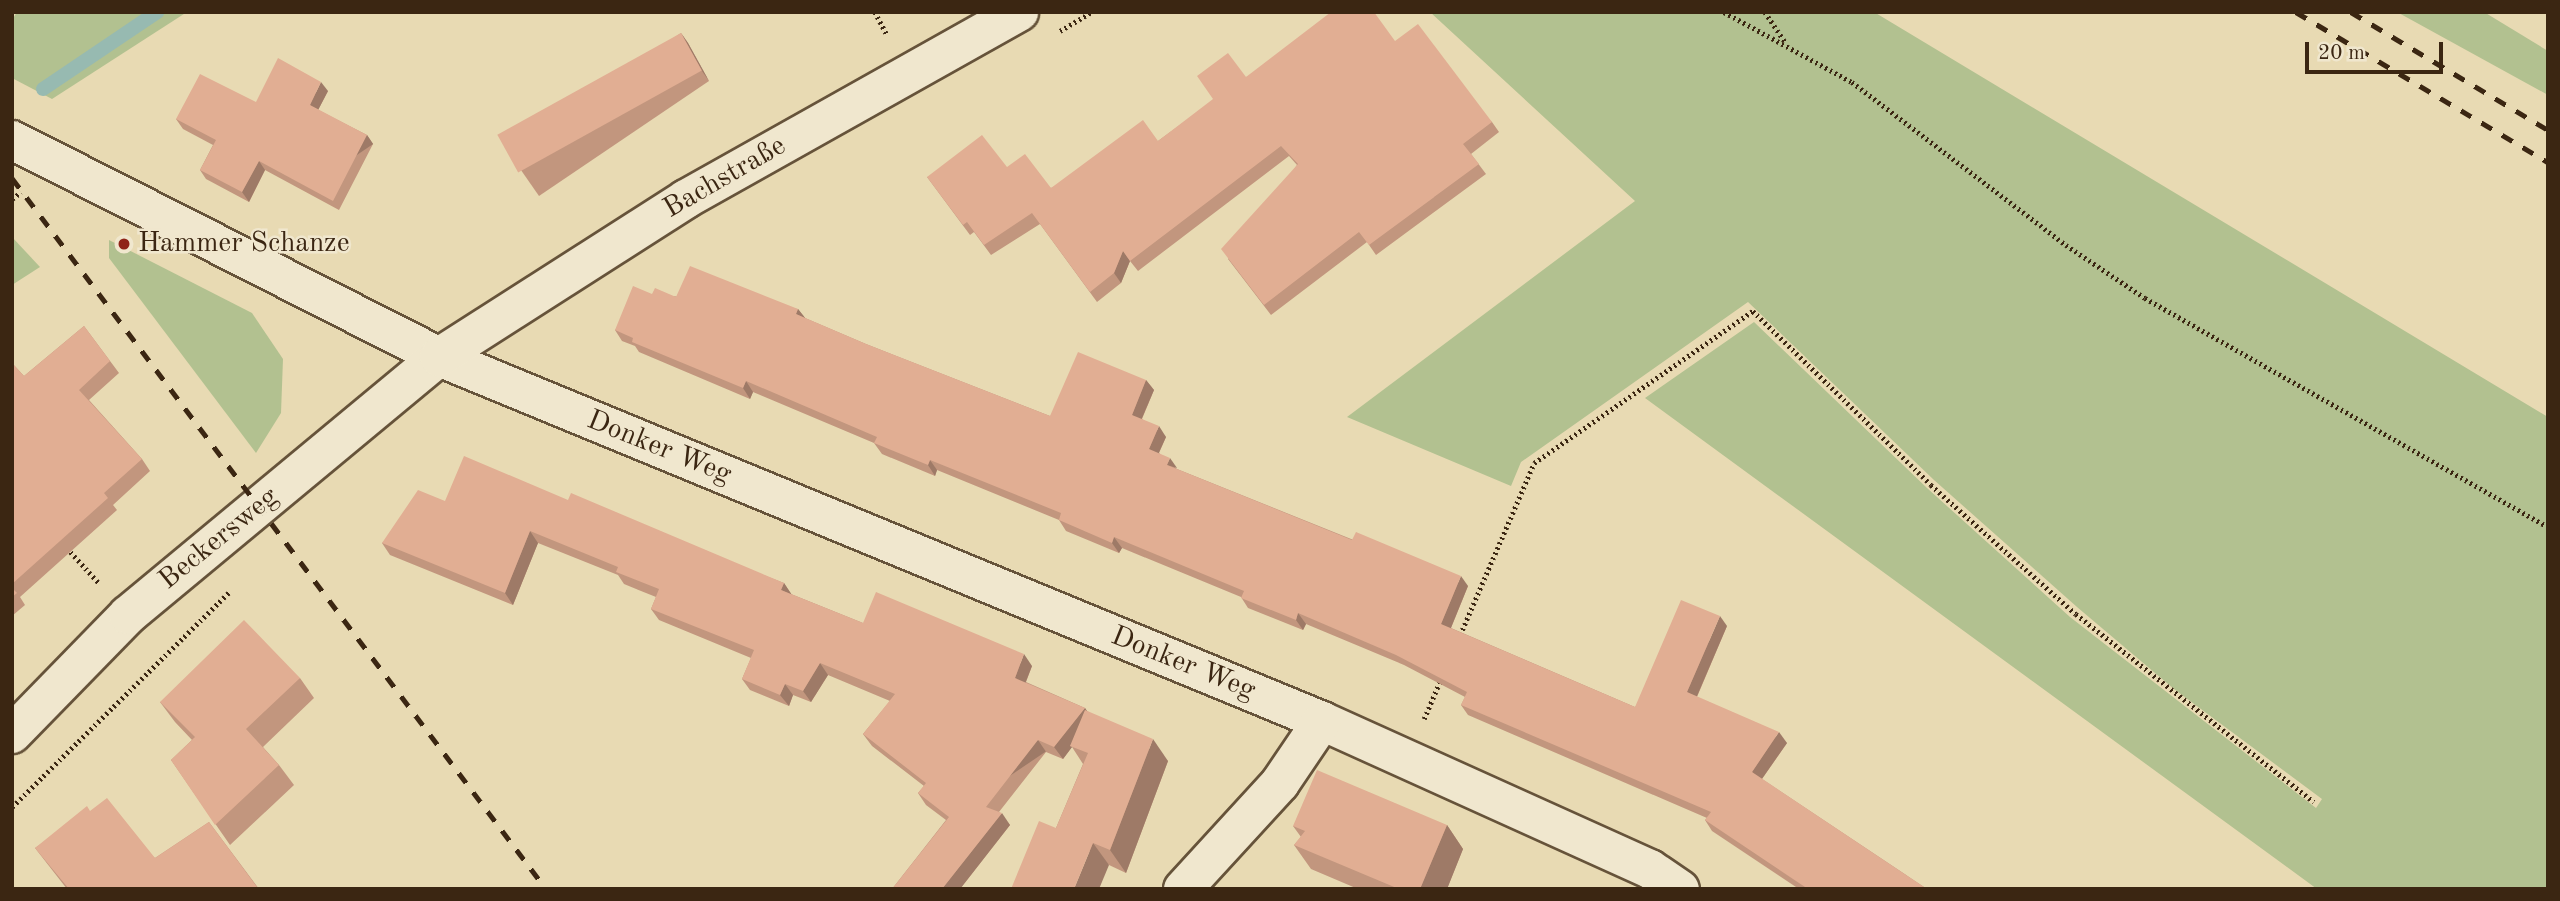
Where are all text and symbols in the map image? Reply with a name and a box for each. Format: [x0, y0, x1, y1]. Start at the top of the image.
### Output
scale bar [2308, 28, 2446, 72]
text: 20 m [2318, 43, 2365, 64]
street label: Bachstraße [658, 130, 792, 226]
place label: Hammer Schanze [138, 227, 350, 261]
marker: Hammer Schanze [116, 236, 132, 252]
street label: Donker Weg [582, 404, 736, 492]
street label: Beckersweg [153, 481, 285, 597]
street label: Donker Weg [1106, 620, 1260, 708]

